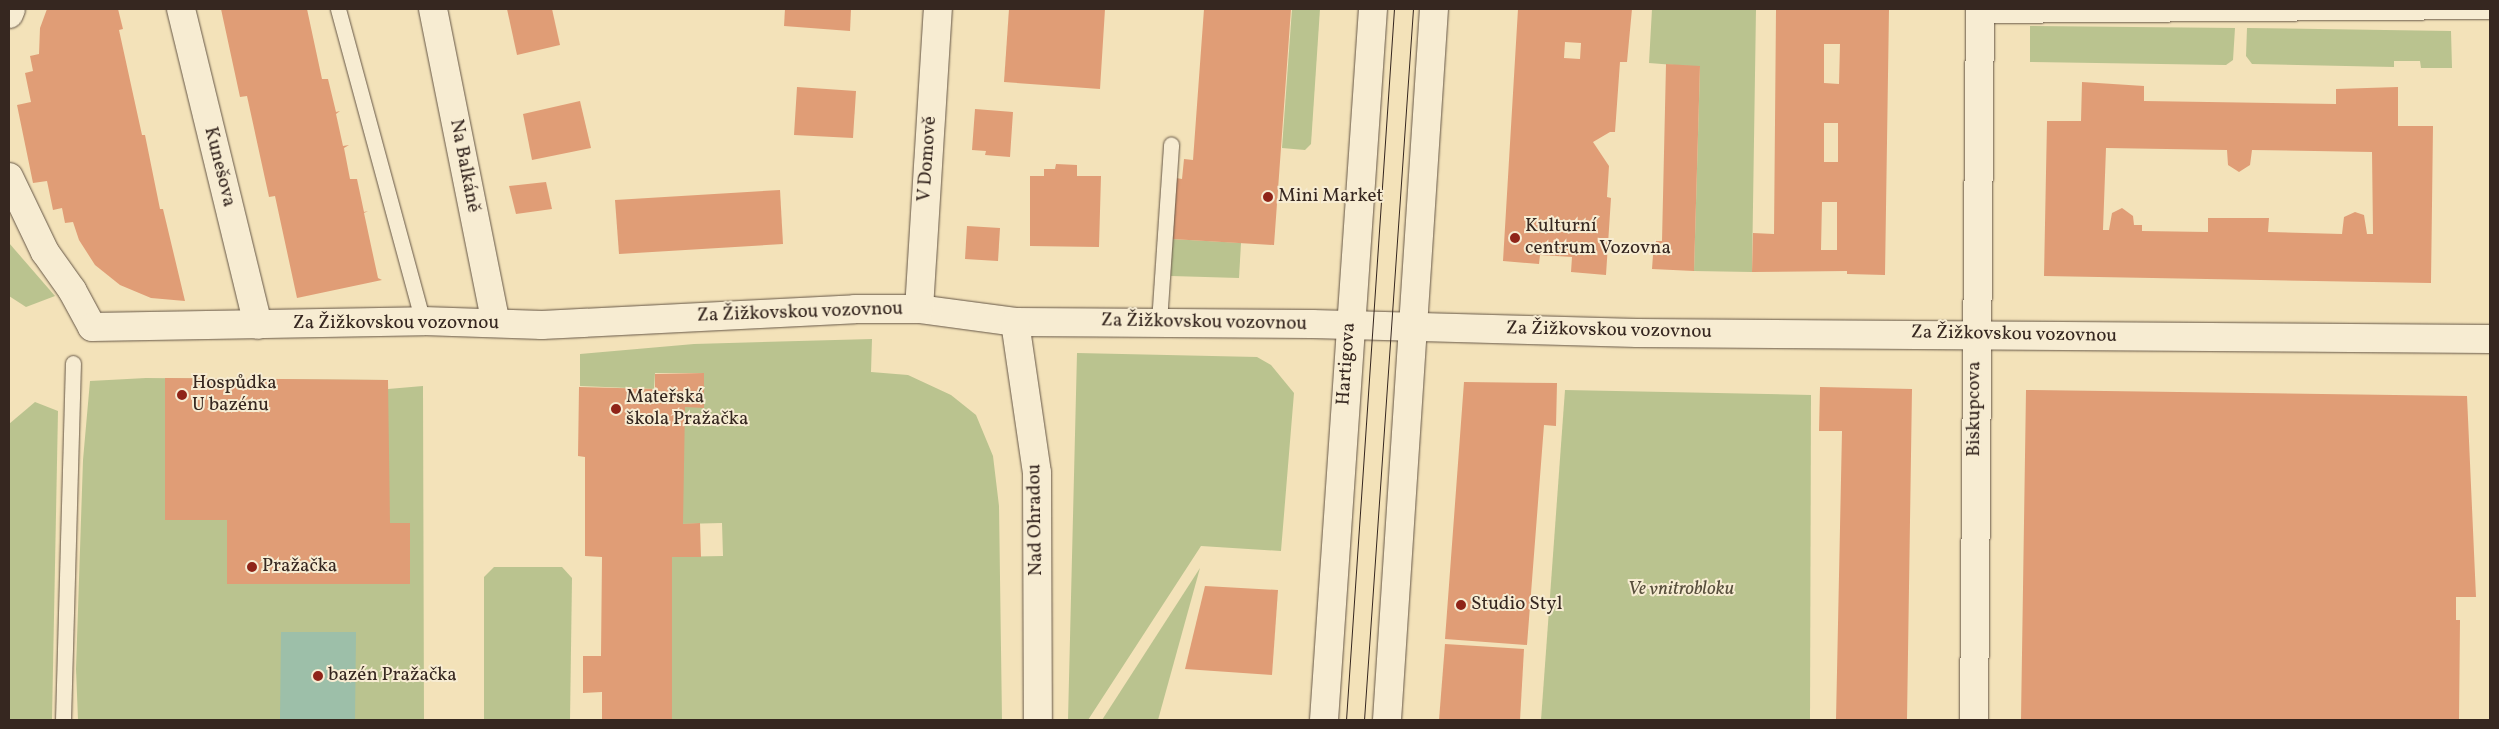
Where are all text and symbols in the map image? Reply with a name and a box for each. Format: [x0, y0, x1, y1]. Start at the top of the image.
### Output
street label: V Domově [914, 115, 942, 203]
street label: Na Balkáně [444, 117, 484, 215]
street label: Kunešova [198, 125, 240, 209]
place label: Mini Market [1278, 186, 1383, 208]
marker: Mini Market [1262, 191, 1274, 203]
place label: Kulturní centrum Vozovna [1525, 216, 1671, 260]
marker: Kulturní centrum Vozovna [1509, 232, 1521, 244]
street label: Za Žižkovskou vozovnou [696, 298, 904, 328]
street label: Za Žižkovskou vozovnou [1100, 310, 1308, 336]
street label: Za Žižkovskou vozovnou [293, 313, 499, 335]
street label: Za Žižkovskou vozovnou [1505, 318, 1713, 344]
street label: Hartigova [1333, 322, 1361, 406]
street label: Za Žižkovskou vozovnou [1910, 322, 2118, 348]
street label: Biskupcova [1964, 361, 1986, 457]
place label: Hospůdka U bazénu [192, 373, 277, 417]
place label: Mateřská škola Pražačka [626, 387, 748, 431]
marker: Hospůdka U bazénu [176, 389, 188, 401]
marker: Mateřská škola Pražačka [610, 403, 622, 415]
street label: Nad Ohradou [1024, 464, 1048, 576]
place label: Pražačka [262, 556, 337, 578]
marker: Pražačka [246, 561, 258, 573]
park label: Ve vnitrobloku [1628, 579, 1734, 601]
place label: Studio Styl [1471, 594, 1562, 616]
marker: Studio Styl [1455, 599, 1467, 611]
place label: bazén Pražačka [328, 665, 457, 687]
marker: bazén Pražačka [312, 670, 324, 682]

